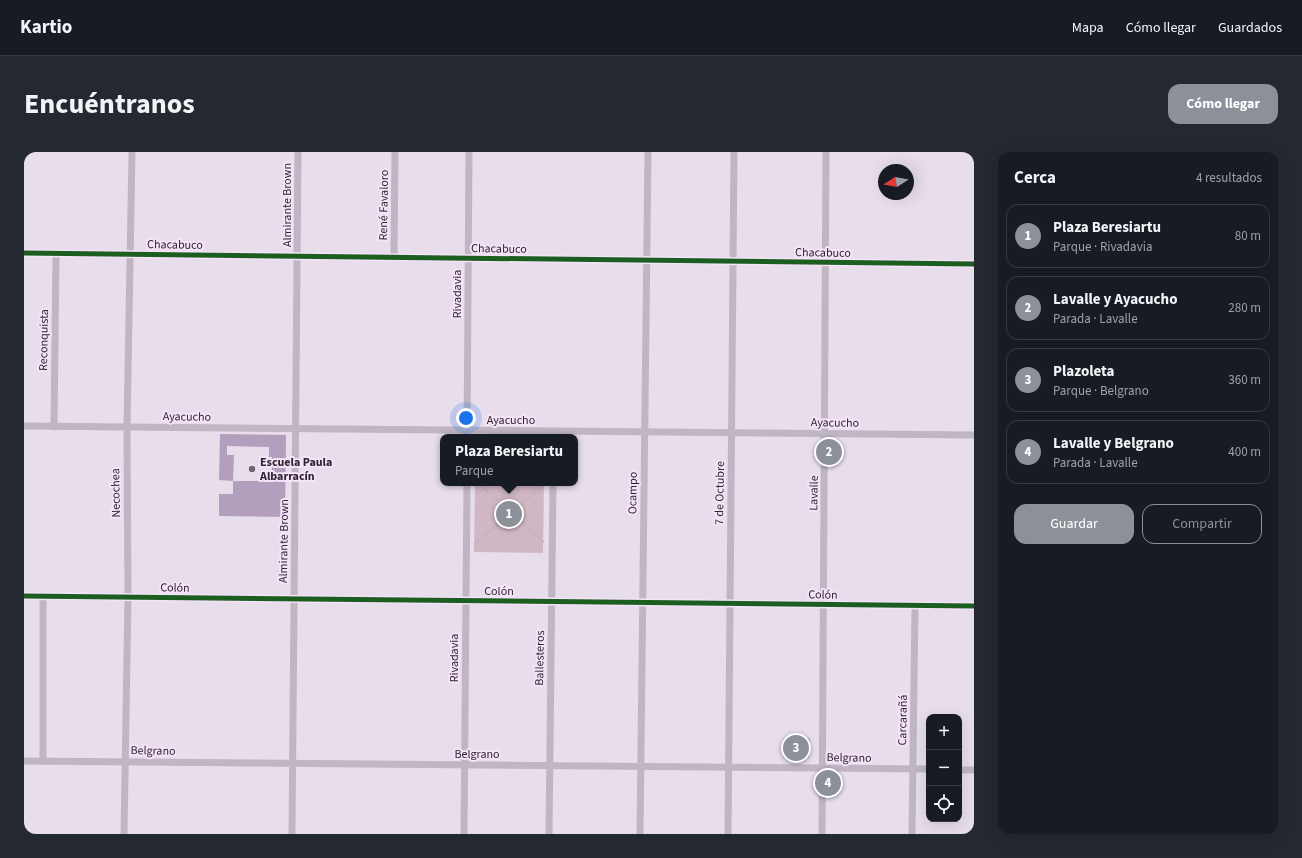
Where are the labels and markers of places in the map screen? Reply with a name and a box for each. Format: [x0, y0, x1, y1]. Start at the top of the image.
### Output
pin: 2 [816, 437, 842, 467]
place label: Escuela Paula Albarracín [259, 454, 332, 485]
marker: Escuela Paula Albarracín [247, 464, 257, 474]
pin: 1 [496, 499, 522, 529]
pin: 3 [783, 733, 809, 763]
pin: 4 [815, 768, 841, 798]

